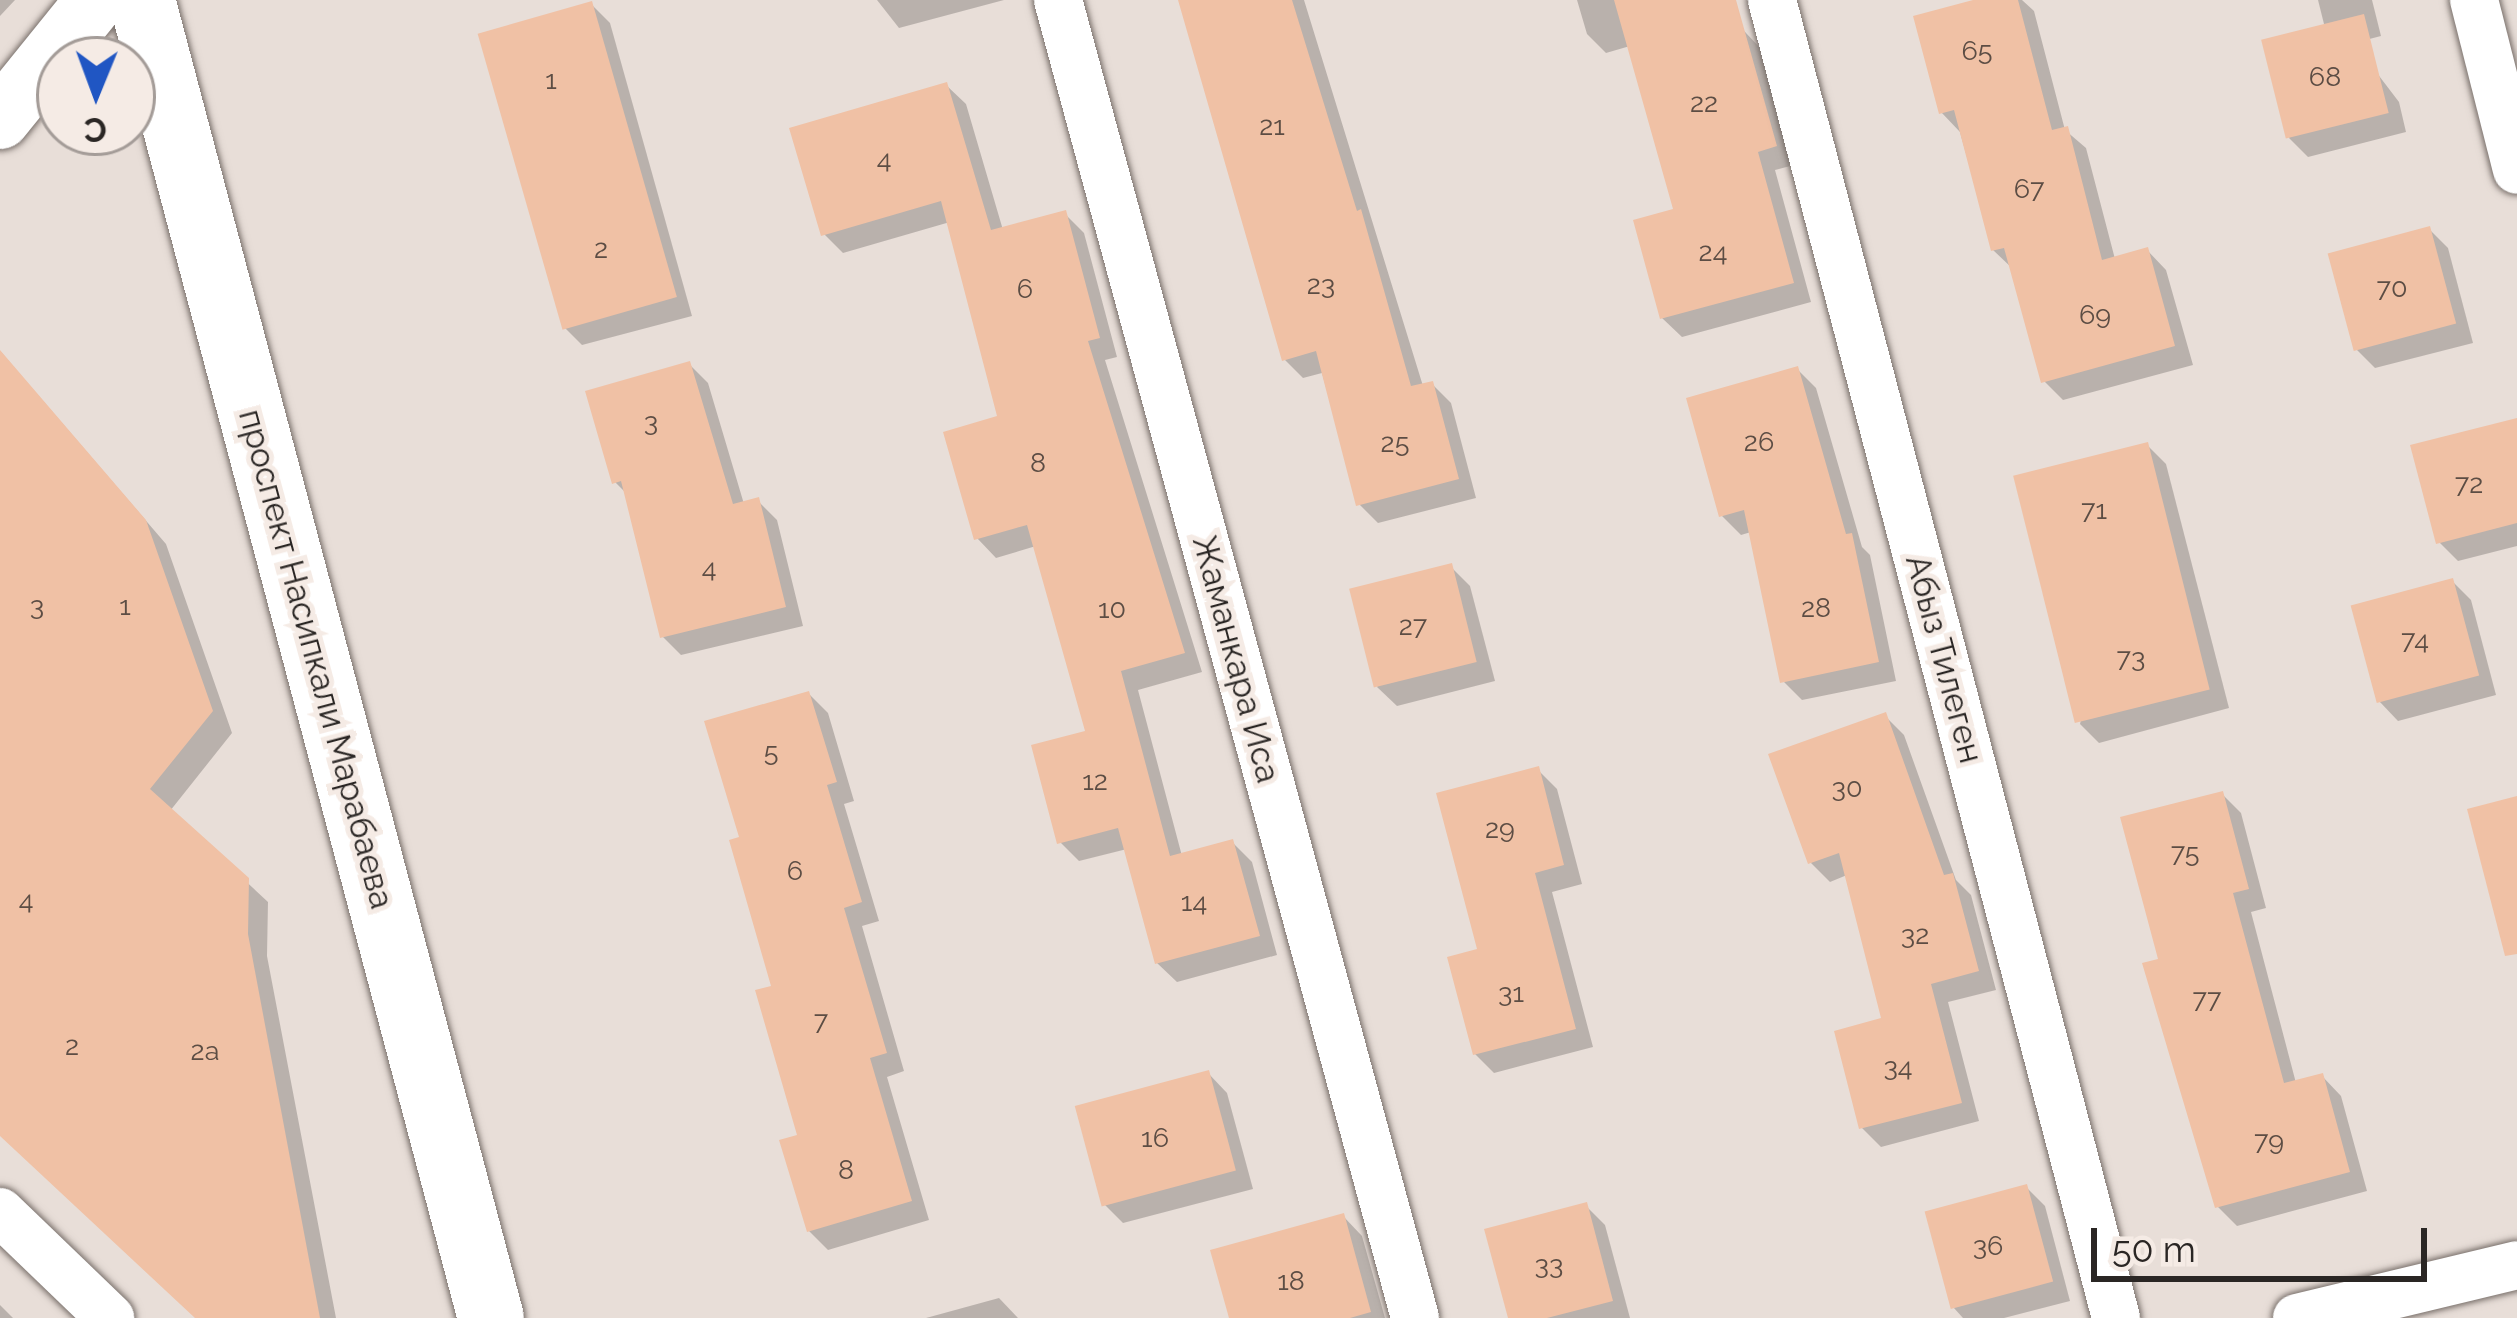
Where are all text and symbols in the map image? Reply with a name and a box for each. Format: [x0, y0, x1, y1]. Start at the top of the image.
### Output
house number: 65 [1962, 35, 1992, 67]
north arrow [36, 36, 156, 156]
house number: 68 [2309, 61, 2341, 93]
house number: 1 [545, 64, 557, 96]
house number: 22 [1690, 87, 1718, 119]
text: С [84, 110, 107, 149]
house number: 21 [1259, 110, 1285, 142]
house number: 4 [877, 143, 891, 175]
house number: 67 [2014, 173, 2044, 205]
house number: 2 [594, 233, 608, 265]
house number: 24 [1699, 236, 1727, 268]
house number: 23 [1307, 269, 1335, 301]
house number: 70 [2377, 272, 2407, 304]
house number: 6 [1017, 273, 1033, 305]
house number: 69 [2079, 299, 2111, 331]
street label: проспект Насипкали Марабаева [230, 405, 402, 913]
house number: 3 [644, 406, 658, 438]
house number: 26 [1744, 426, 1774, 458]
house number: 25 [1381, 427, 1409, 459]
house number: 8 [1030, 447, 1046, 479]
house number: 72 [2455, 468, 2483, 500]
house number: 71 [2081, 494, 2107, 526]
street label: Жаманкара Иса [1184, 531, 1288, 787]
street label: Абыз Тилеген [1897, 550, 1991, 768]
house number: 4 [702, 552, 716, 584]
house number: 3 [30, 590, 44, 622]
house number: 1 [119, 590, 131, 622]
house number: 28 [1801, 592, 1831, 624]
house number: 10 [1098, 593, 1126, 625]
house number: 27 [1399, 610, 1427, 642]
house number: 74 [2401, 624, 2429, 656]
house number: 73 [2117, 642, 2145, 674]
house number: 5 [764, 736, 778, 768]
house number: 12 [1082, 765, 1108, 797]
house number: 30 [1832, 772, 1862, 804]
house number: 29 [1485, 813, 1515, 845]
house number: 75 [2171, 837, 2199, 869]
house number: 6 [787, 855, 803, 887]
house number: 4 [19, 884, 33, 916]
house number: 14 [1181, 886, 1207, 918]
house number: 32 [1901, 919, 1929, 951]
house number: 31 [1498, 977, 1524, 1009]
house number: 77 [2193, 983, 2221, 1015]
house number: 7 [814, 1005, 828, 1037]
house number: 2 [65, 1030, 79, 1062]
house number: 2а [191, 1035, 219, 1067]
house number: 34 [1883, 1051, 1913, 1083]
house number: 16 [1141, 1122, 1169, 1154]
house number: 79 [2254, 1125, 2284, 1157]
house number: 8 [838, 1154, 854, 1186]
scale bar [2097, 1204, 2433, 1278]
text: 50 m [2112, 1228, 2196, 1270]
house number: 36 [1973, 1230, 2003, 1262]
house number: 33 [1535, 1249, 1563, 1281]
house number: 18 [1277, 1265, 1305, 1297]

